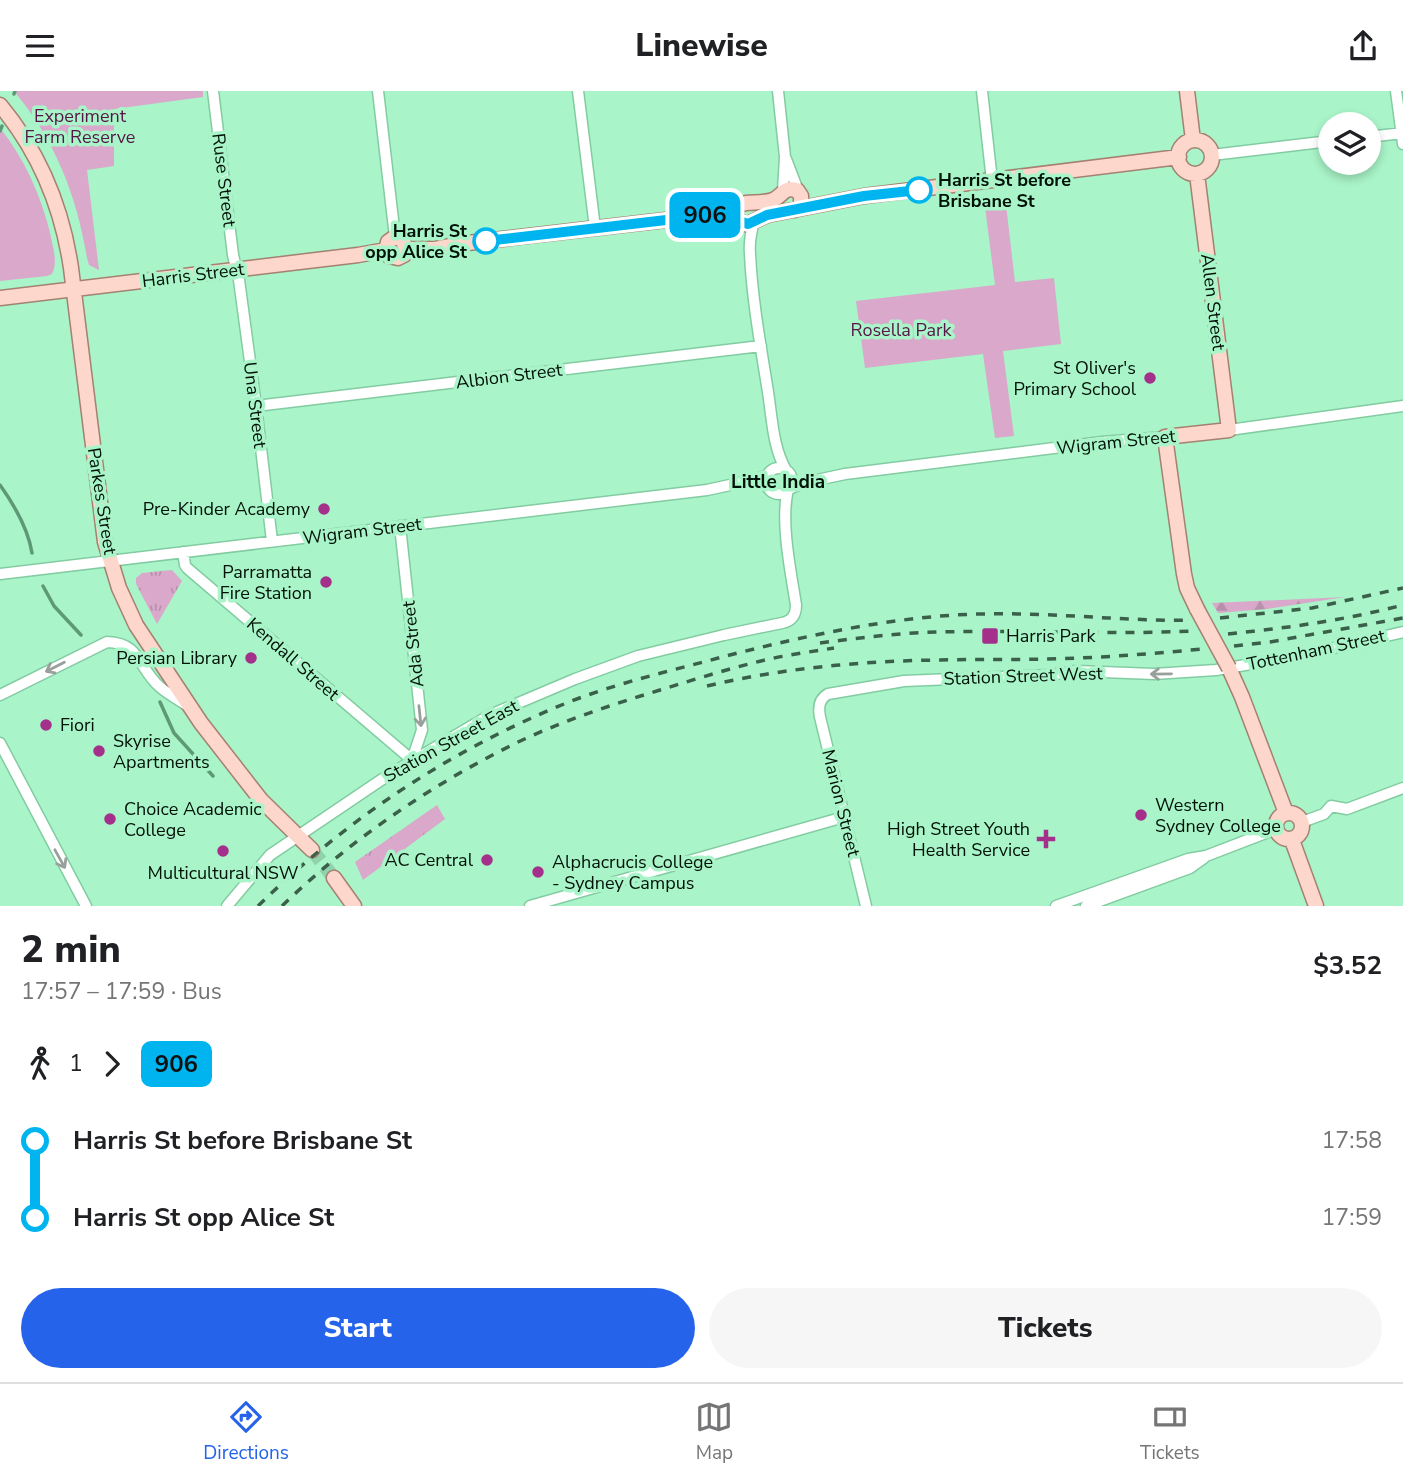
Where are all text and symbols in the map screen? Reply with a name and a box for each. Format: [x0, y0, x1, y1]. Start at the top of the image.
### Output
text: Linewise [635, 24, 768, 67]
icon: menu [21, 27, 59, 65]
icon: share [1344, 27, 1382, 65]
park label: Experiment Farm Reserve [25, 104, 135, 149]
map controls [1318, 112, 1381, 175]
button: layers [1318, 112, 1381, 175]
street label: Ruse Street [206, 132, 242, 229]
place label: Harris St before Brisbane St [938, 168, 1071, 213]
marker: Harris St before Brisbane St [906, 177, 932, 203]
line badge: 906 [665, 192, 745, 238]
text: 906 [683, 199, 727, 231]
place label: Harris St opp Alice St [365, 219, 467, 264]
marker: Harris St opp Alice St [473, 228, 499, 254]
street label: Allen Street [1195, 252, 1231, 352]
street label: Harris Street [141, 257, 246, 293]
park label: Rosella Park [851, 318, 952, 342]
place label: St Oliver's Primary School [1013, 356, 1137, 401]
street label: Albion Street [454, 357, 564, 394]
street label: Una Street [238, 361, 272, 450]
marker: St Oliver's Primary School [1142, 370, 1158, 386]
street label: Wigram Street [1055, 424, 1177, 460]
street label: Parkes Street [82, 446, 122, 557]
district label: Little India [731, 469, 825, 495]
place label: Pre-Kinder Academy [143, 497, 311, 521]
marker: Pre-Kinder Academy [316, 501, 332, 517]
street label: Wigram Street [301, 512, 423, 550]
place label: Parramatta Fire Station [220, 560, 312, 605]
marker: Parramatta Fire Station [318, 574, 334, 590]
street label: Ada Street [396, 599, 429, 688]
street label: Kendall Street [242, 612, 345, 706]
place label: Harris Park [1006, 624, 1097, 648]
street label: Tottenham Street [1245, 624, 1388, 676]
marker: Harris Park [980, 626, 1000, 646]
place label: Persian Library [116, 646, 238, 670]
marker: Persian Library [243, 650, 259, 666]
one-way arrow [45, 661, 66, 675]
street label: Station Street West [943, 661, 1104, 691]
one-way arrow [1150, 667, 1173, 681]
street label: Station Street East [379, 694, 523, 788]
one-way arrow [414, 704, 427, 726]
place label: Fiori [60, 713, 95, 737]
marker: Fiori [38, 717, 54, 733]
place label: Skyrise Apartments [113, 729, 210, 774]
marker: Skyrise Apartments [91, 743, 107, 759]
street label: Marion Street [816, 747, 866, 860]
place label: Western Sydney College [1155, 793, 1281, 838]
place label: Choice Academic College [124, 797, 262, 842]
marker: Western Sydney College [1133, 807, 1149, 823]
marker: Choice Academic College [102, 811, 118, 827]
place label: High Street Youth Health Service [887, 817, 1030, 862]
marker: High Street Youth Health Service [1036, 829, 1056, 849]
marker: Multicultural NSW [215, 843, 231, 859]
one-way arrow [54, 848, 68, 869]
place label: AC Central [385, 848, 474, 872]
place label: Alphacrucis College - Sydney Campus [552, 850, 713, 895]
marker: AC Central [479, 852, 495, 868]
place label: Multicultural NSW [148, 861, 299, 885]
marker: Alphacrucis College - Sydney Campus [530, 864, 546, 880]
text: 2 min [21, 924, 121, 975]
text: $3.52 [1313, 948, 1382, 983]
text: 17:57 – 17:59 · Bus [21, 976, 222, 1007]
icon: walk [21, 1045, 59, 1083]
icon: forward [93, 1045, 131, 1083]
text: 1 [69, 1048, 83, 1079]
text: 906 [155, 1048, 198, 1080]
text: Harris St before Brisbane St [73, 1123, 412, 1158]
text: 17:58 [1322, 1125, 1382, 1156]
text: Harris St opp Alice St [73, 1200, 334, 1235]
text: 17:59 [1322, 1202, 1382, 1233]
button: Start [21, 1288, 695, 1368]
button: Tickets [709, 1288, 1382, 1368]
tab: Directions [203, 1398, 289, 1466]
tab: Map [695, 1398, 733, 1466]
tab: Tickets [1140, 1398, 1200, 1466]

